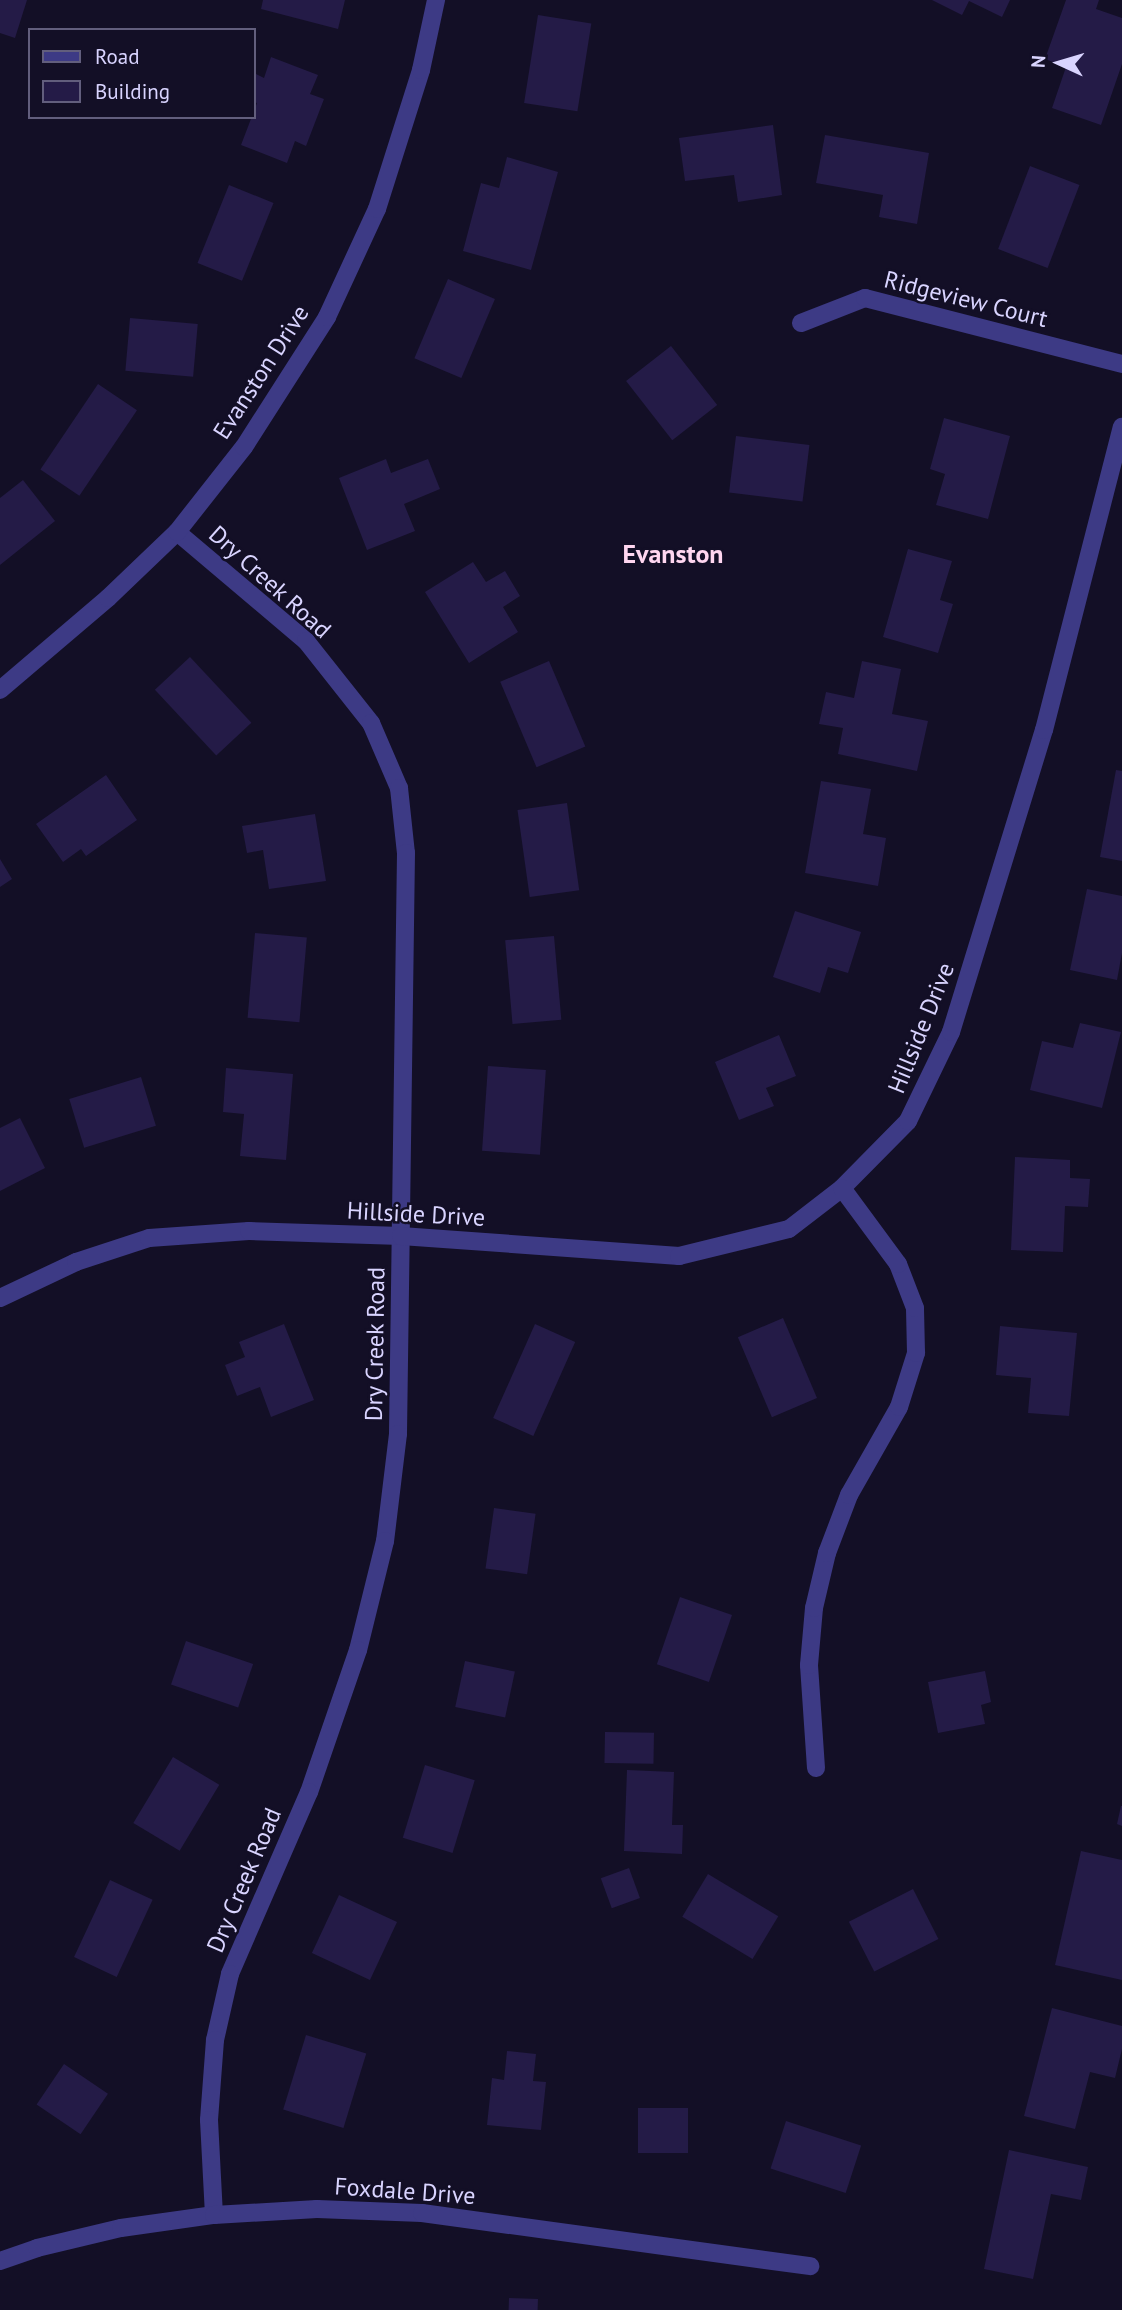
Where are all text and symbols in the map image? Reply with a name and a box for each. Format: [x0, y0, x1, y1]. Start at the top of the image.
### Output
legend [28, 28, 256, 119]
north arrow [1024, 28, 1094, 98]
text: Road [95, 43, 139, 70]
text: N [1026, 54, 1050, 69]
text: Building [95, 78, 170, 105]
street label: Ridgeview Court [881, 265, 1051, 333]
street label: Evanston Drive [207, 300, 315, 444]
street label: Dry Creek Road [202, 519, 338, 645]
district label: Evanston [622, 538, 724, 570]
street label: Hillside Drive [882, 958, 960, 1098]
street label: Hillside Drive [346, 1196, 486, 1232]
street label: Dry Creek Road [359, 1266, 391, 1422]
street label: Dry Creek Road [200, 1803, 288, 1957]
street label: Foxdale Drive [334, 2172, 476, 2210]

